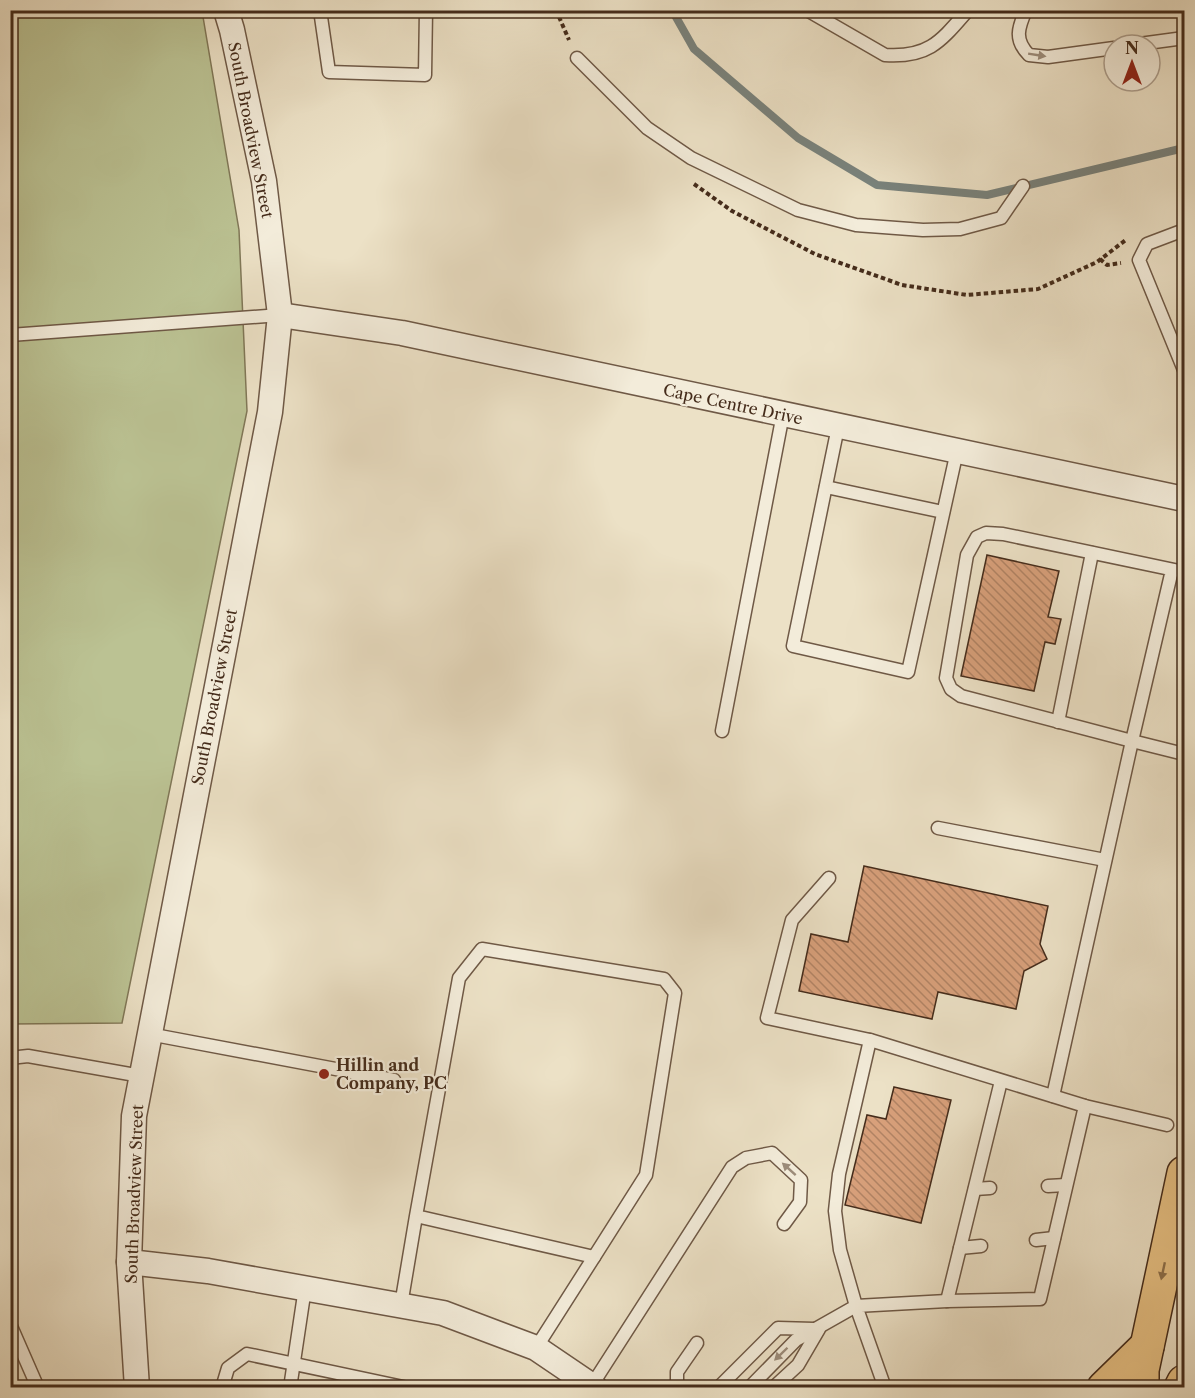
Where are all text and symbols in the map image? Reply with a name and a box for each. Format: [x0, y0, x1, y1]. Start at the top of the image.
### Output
north arrow [1102, 33, 1162, 93]
text: N [1125, 38, 1139, 58]
street label: South Broadview Street [224, 40, 278, 220]
one-way arrow [1028, 51, 1047, 60]
street label: Cape Centre Drive [661, 379, 805, 429]
street label: South Broadview Street [187, 607, 241, 787]
place label: Hillin and Company, PC [336, 1055, 447, 1093]
marker: Hillin and Company, PC [317, 1067, 331, 1081]
street label: South Broadview Street [121, 1104, 147, 1284]
one-way arrow [782, 1163, 797, 1176]
one-way arrow [1158, 1262, 1167, 1281]
one-way arrow [774, 1347, 788, 1361]

